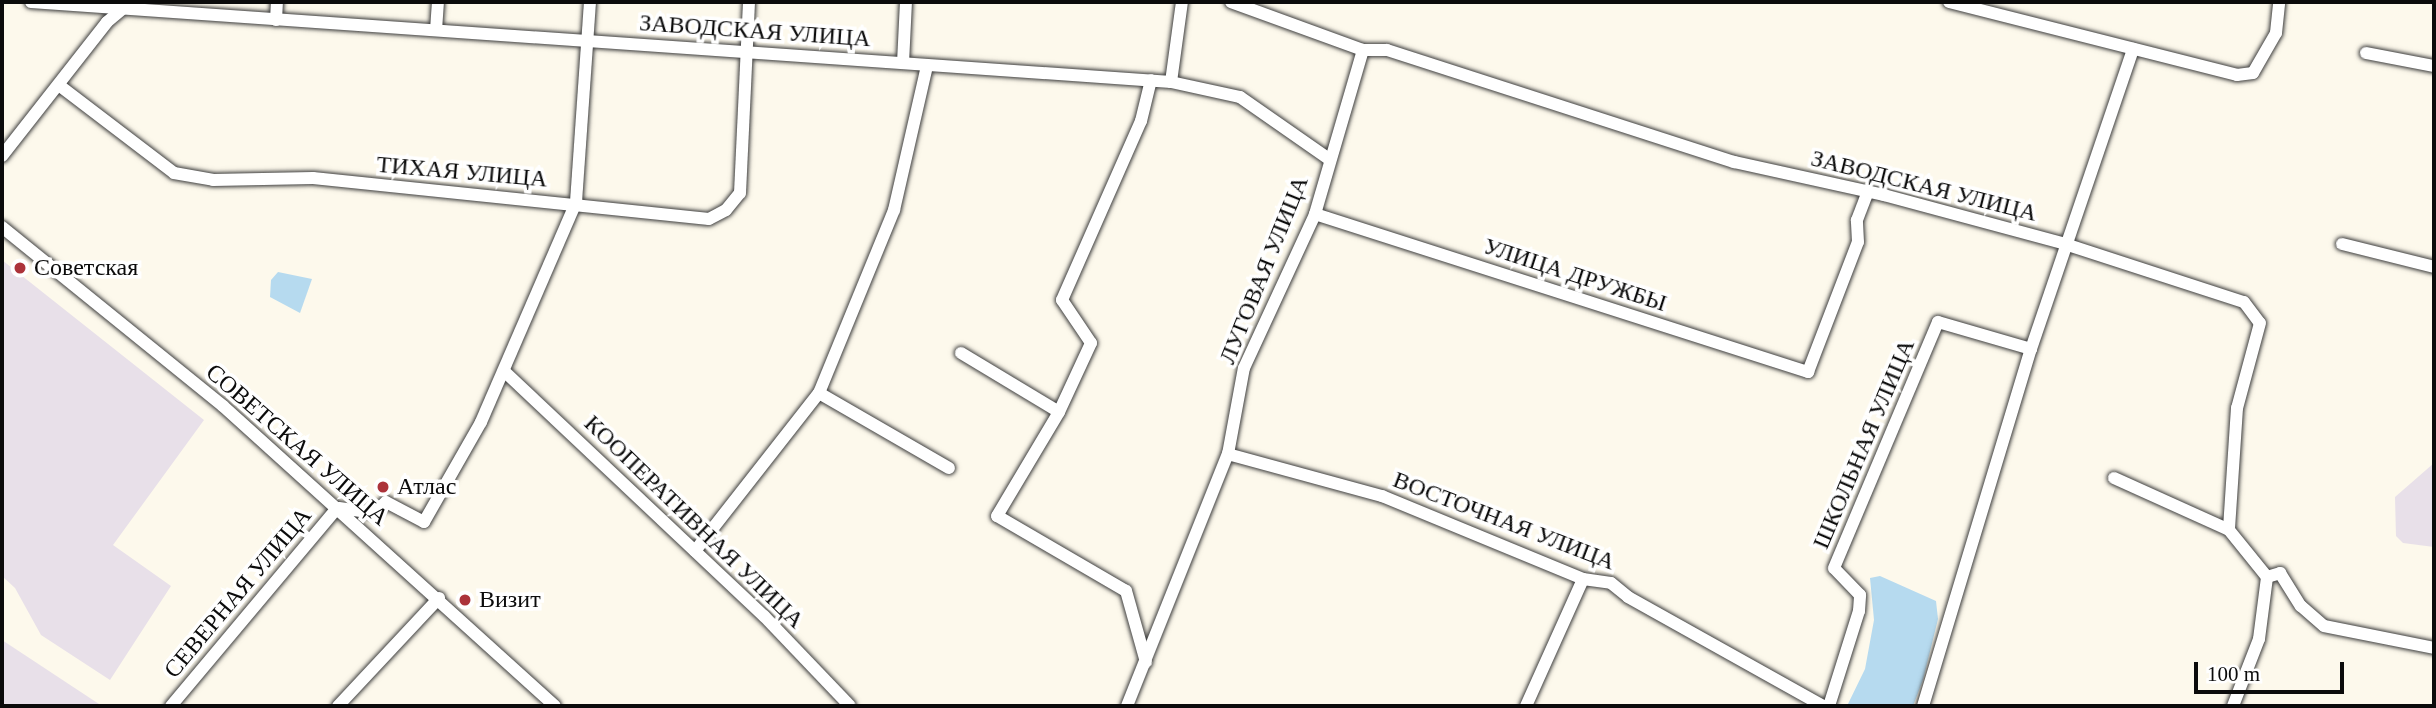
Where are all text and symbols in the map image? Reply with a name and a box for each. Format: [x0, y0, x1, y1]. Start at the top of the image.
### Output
street label: ЗАВОДСКАЯ УЛИЦА [638, 9, 872, 53]
street label: ЗАВОДСКАЯ УЛИЦА [1808, 144, 2040, 228]
street label: ТИХАЯ УЛИЦА [375, 150, 549, 194]
street label: ЛУГОВАЯ УЛИЦА [1213, 172, 1315, 368]
street label: УЛИЦА ДРУЖБЫ [1480, 232, 1670, 318]
place label: Советская [34, 254, 138, 282]
marker: Советская [12, 260, 28, 276]
street label: ШКОЛЬНАЯ УЛИЦА [1807, 335, 1921, 553]
street label: СОВЕТСКАЯ УЛИЦА [200, 358, 394, 532]
street label: КООПЕРАТИВНАЯ УЛИЦА [578, 409, 810, 635]
street label: ВОСТОЧНАЯ УЛИЦА [1389, 465, 1619, 577]
place label: Атлас [397, 473, 456, 501]
marker: Атлас [375, 479, 391, 495]
street label: СЕВЕРНАЯ УЛИЦА [158, 502, 318, 684]
place label: Визит [479, 586, 541, 614]
marker: Визит [457, 592, 473, 608]
scale bar [2198, 648, 2348, 692]
text: 100 m [2207, 662, 2260, 686]

